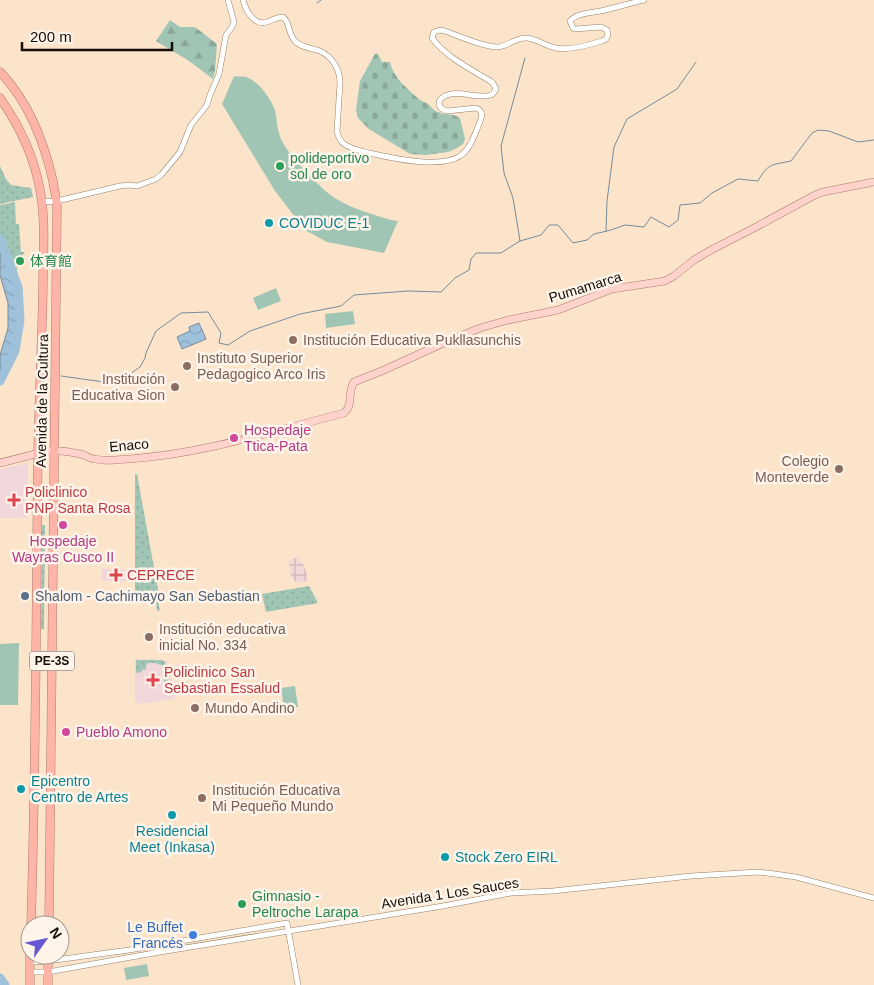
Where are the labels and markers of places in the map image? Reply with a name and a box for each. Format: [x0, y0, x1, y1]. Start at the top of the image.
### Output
place label: polideportivo sol de oro [290, 150, 370, 182]
marker: polideportivo sol de oro [274, 160, 286, 172]
place label: COVIDUC E-1 [279, 215, 369, 231]
marker: COVIDUC E-1 [263, 217, 275, 229]
place label: 体育館 [30, 253, 72, 269]
marker: 体育館 [14, 255, 26, 267]
place label: Institución Educativa Pukllasunchis [303, 332, 521, 348]
marker: Institución Educativa Pukllasunchis [287, 334, 299, 346]
place label: Instituto Superior Pedagogico Arco Iris [197, 350, 325, 382]
marker: Instituto Superior Pedagogico Arco Iris [181, 360, 193, 372]
place label: Institución Educativa Sion [72, 371, 165, 403]
marker: Institución Educativa Sion [169, 381, 181, 393]
place label: Hospedaje Ttica-Pata [244, 422, 311, 454]
marker: Hospedaje Ttica-Pata [228, 432, 240, 444]
place label: Colegio Monteverde [755, 453, 829, 485]
marker: Colegio Monteverde [833, 463, 845, 475]
place label: Policlinico PNP Santa Rosa [25, 484, 131, 516]
marker: Policlinico PNP Santa Rosa [7, 493, 21, 507]
marker: Hospedaje Wayras Cusco II [57, 519, 69, 531]
place label: Hospedaje Wayras Cusco II [12, 533, 114, 565]
place label: CEPRECE [127, 567, 195, 583]
marker: CEPRECE [109, 568, 123, 582]
place label: Shalom - Cachimayo San Sebastian [35, 588, 260, 604]
marker: Shalom - Cachimayo San Sebastian [19, 590, 31, 602]
place label: Institución educativa inicial No. 334 [159, 621, 286, 653]
marker: Institución educativa inicial No. 334 [143, 631, 155, 643]
place label: Policlinico San Sebastian Essalud [164, 664, 280, 696]
marker: Policlinico San Sebastian Essalud [146, 673, 160, 687]
place label: Mundo Andino [205, 700, 295, 716]
marker: Mundo Andino [189, 702, 201, 714]
place label: Pueblo Amono [76, 724, 167, 740]
marker: Pueblo Amono [60, 726, 72, 738]
place label: Epicentro Centro de Artes [31, 773, 128, 805]
place label: Institución Educativa Mi Pequeño Mundo [212, 782, 341, 814]
marker: Epicentro Centro de Artes [15, 783, 27, 795]
marker: Institución Educativa Mi Pequeño Mundo [196, 792, 208, 804]
marker: Residencial Meet (Inkasa) [166, 809, 178, 821]
place label: Residencial Meet (Inkasa) [129, 823, 215, 855]
place label: Stock Zero EIRL [455, 849, 558, 865]
marker: Stock Zero EIRL [439, 851, 451, 863]
place label: Gimnasio - Peltroche Larapa [252, 888, 359, 920]
marker: Gimnasio - Peltroche Larapa [236, 898, 248, 910]
place label: Le Buffet Francés [127, 919, 183, 951]
marker: Le Buffet Francés [187, 929, 199, 941]

